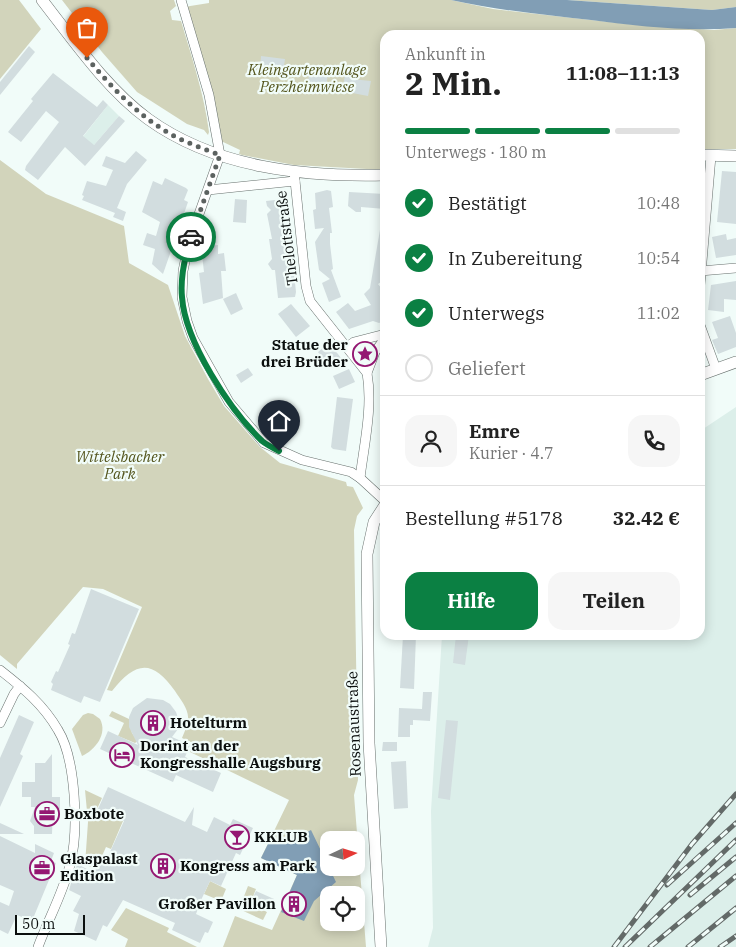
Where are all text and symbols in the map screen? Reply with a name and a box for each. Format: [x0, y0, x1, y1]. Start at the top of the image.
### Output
pin [66, 7, 108, 58]
icon: bag [73, 14, 101, 42]
text: Ankunft in [405, 44, 486, 64]
park label: Kleingartenanlage Perzheimwiese [247, 60, 366, 96]
text: 11:08–11:13 [566, 61, 680, 85]
text: 2 Min. [405, 62, 502, 104]
text: Unterwegs · 180 m [405, 142, 547, 162]
street label: Thelottstraße [271, 189, 302, 287]
icon: check [405, 189, 433, 217]
text: Bestätigt [448, 191, 527, 215]
text: 10:48 [637, 193, 680, 213]
courier [166, 212, 216, 262]
icon: car [177, 223, 205, 251]
icon: check [405, 244, 433, 272]
text: In Zubereitung [448, 246, 582, 270]
text: 10:54 [637, 248, 680, 268]
icon: check [405, 299, 433, 327]
text: Unterwegs [448, 301, 544, 325]
text: 11:02 [637, 303, 680, 323]
place label: Statue der drei Brüder [261, 335, 349, 371]
place icon: Statue der drei Brüder [352, 341, 378, 367]
text: Geliefert [448, 356, 526, 380]
pin [258, 400, 300, 451]
icon: home [265, 407, 293, 435]
button: person [405, 415, 457, 467]
button: phone [628, 415, 680, 467]
text: Emre [469, 419, 520, 443]
text: Kurier · 4.7 [469, 443, 554, 463]
park label: Wittelsbacher Park [76, 447, 165, 483]
text: Bestellung #5178 [405, 506, 563, 530]
text: 32.42 € [613, 506, 680, 530]
button: Hilfe [405, 572, 538, 630]
button: Teilen [548, 572, 680, 630]
street label: Rosenaustraße [342, 671, 365, 777]
building icon: Hotelturm [140, 710, 166, 736]
place label: Hotelturm [170, 713, 248, 732]
place label: Dorint an der Kongresshalle Augsburg [140, 736, 321, 772]
hotel icon: Dorint an der Kongresshalle Augsburg [109, 742, 135, 768]
office icon: Boxbote [34, 801, 60, 827]
place label: Boxbote [64, 804, 124, 823]
bar icon: KKLUB [224, 824, 250, 850]
place label: KKLUB [254, 827, 308, 846]
north arrow [320, 831, 365, 876]
map controls [320, 831, 365, 931]
place label: Glaspalast Edition [60, 849, 138, 885]
building icon: Kongress am Park [150, 853, 176, 879]
office icon: Glaspalast Edition [29, 855, 55, 881]
place label: Kongress am Park [180, 856, 315, 875]
button: locate [320, 886, 365, 931]
building icon: Großer Pavillon [281, 891, 307, 917]
place label: Großer Pavillon [158, 894, 276, 913]
scale bar [15, 912, 85, 935]
text: 50 m [22, 915, 55, 933]

